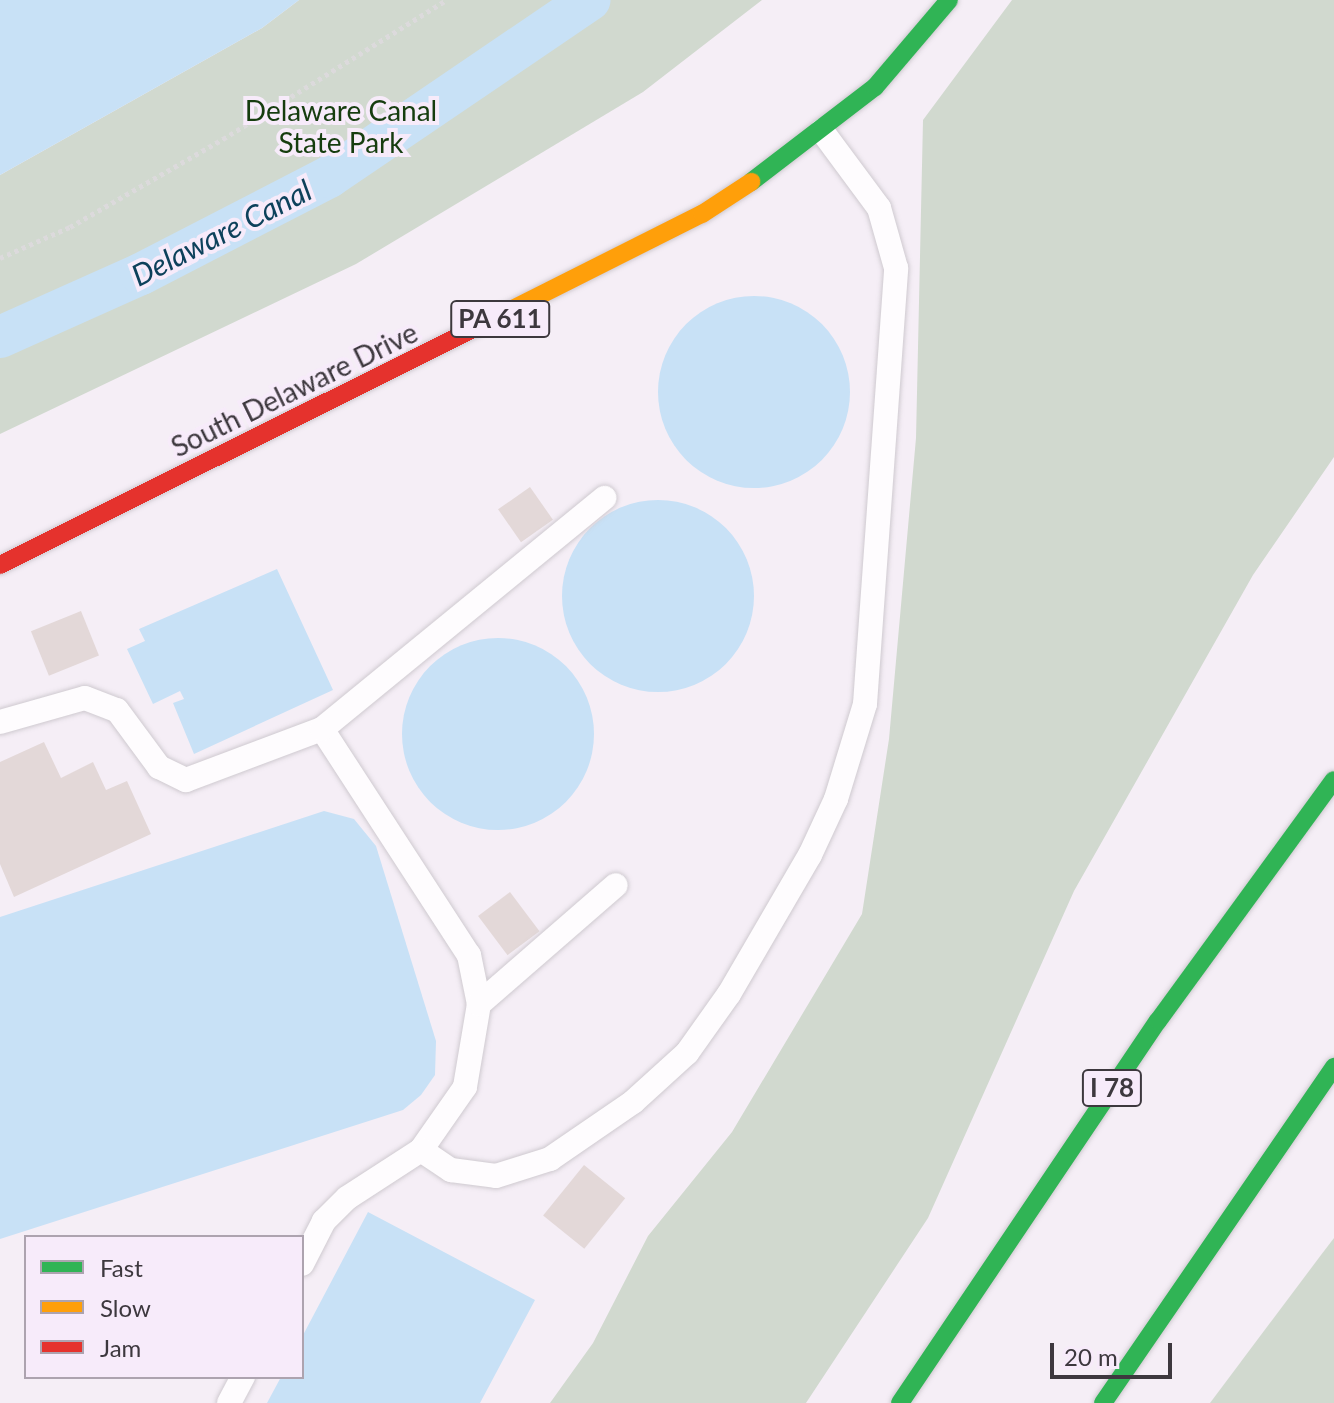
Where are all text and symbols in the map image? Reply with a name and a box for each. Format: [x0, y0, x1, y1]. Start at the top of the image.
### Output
park label: Delaware Canal State Park [245, 93, 437, 159]
water label: Delaware Canal [125, 171, 317, 293]
road number: PA 611 [448, 297, 552, 341]
street label: South Delaware Drive [165, 315, 423, 463]
road number: I 78 [1080, 1066, 1144, 1110]
legend [24, 1235, 304, 1379]
text: Fast [100, 1253, 143, 1282]
text: Slow [100, 1293, 151, 1322]
scale bar [1054, 1327, 1176, 1377]
text: Jam [100, 1333, 141, 1362]
text: 20 m [1064, 1342, 1118, 1371]

